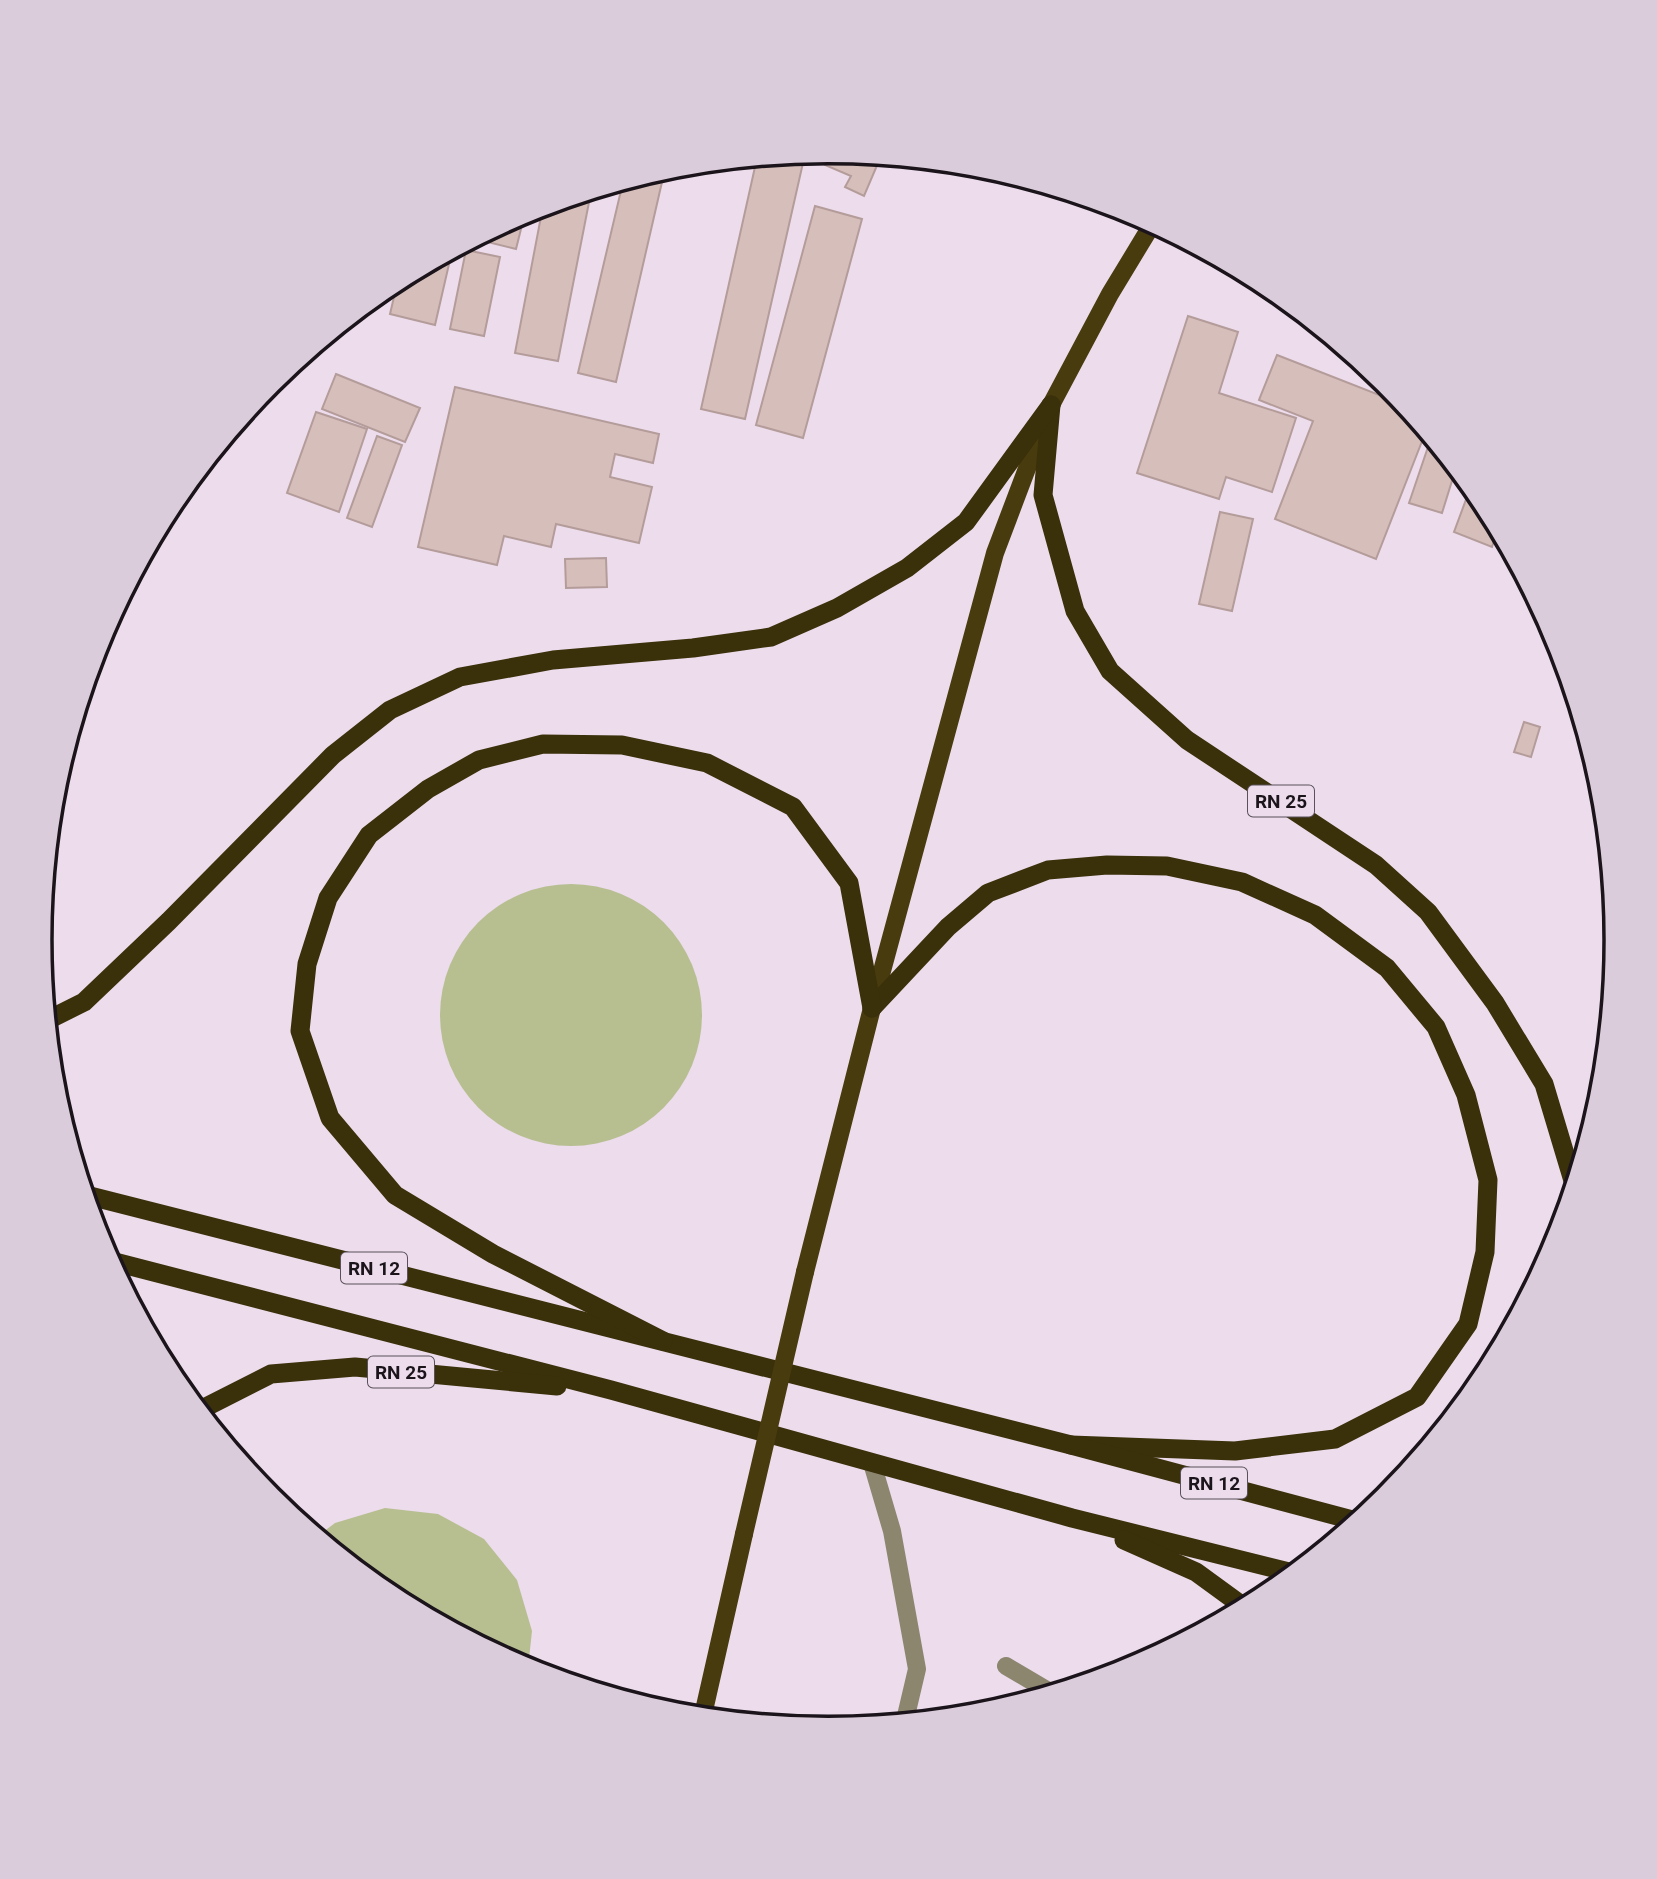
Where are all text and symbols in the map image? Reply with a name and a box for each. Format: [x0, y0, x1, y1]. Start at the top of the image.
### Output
road number: RN 25 [1248, 786, 1314, 816]
road number: RN 12 [341, 1252, 407, 1284]
road number: RN 25 [368, 1356, 434, 1388]
road number: RN 12 [1181, 1468, 1247, 1498]

